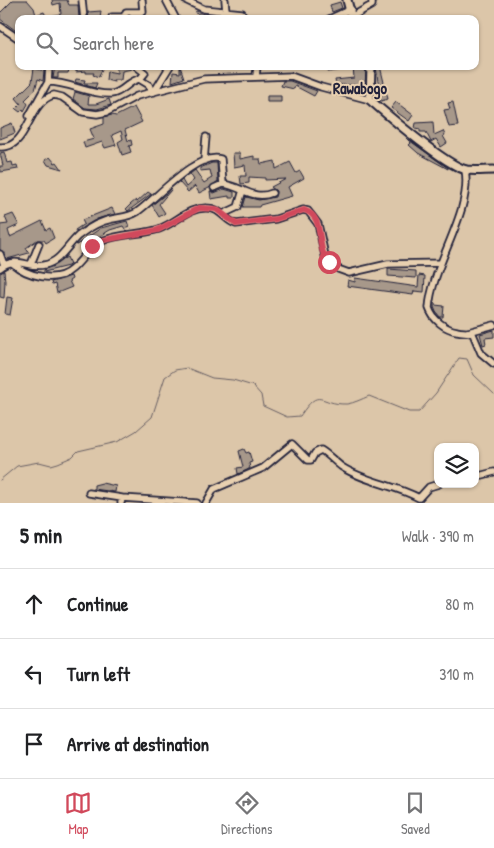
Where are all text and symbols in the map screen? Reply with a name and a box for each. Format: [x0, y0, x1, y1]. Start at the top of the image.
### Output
search box [15, 15, 479, 70]
icon: search [33, 29, 61, 57]
text: Search here [73, 30, 154, 56]
district label: Rawabogo [333, 77, 387, 100]
route end [81, 235, 104, 258]
route start [318, 251, 341, 274]
map controls [434, 443, 479, 488]
button: layers [434, 443, 479, 488]
text: 5 min [20, 521, 62, 550]
text: Walk · 390 m [402, 525, 474, 547]
icon: ahead [20, 590, 48, 618]
text: Continue [67, 591, 128, 617]
text: 80 m [445, 593, 474, 615]
icon: left [20, 660, 48, 688]
text: Turn left [67, 661, 130, 687]
text: 310 m [439, 663, 474, 685]
icon: arrive [20, 730, 48, 758]
text: Arrive at destination [67, 731, 209, 757]
tab: Map [64, 789, 92, 838]
tab: Directions [221, 789, 272, 838]
tab: Saved [401, 789, 430, 838]

